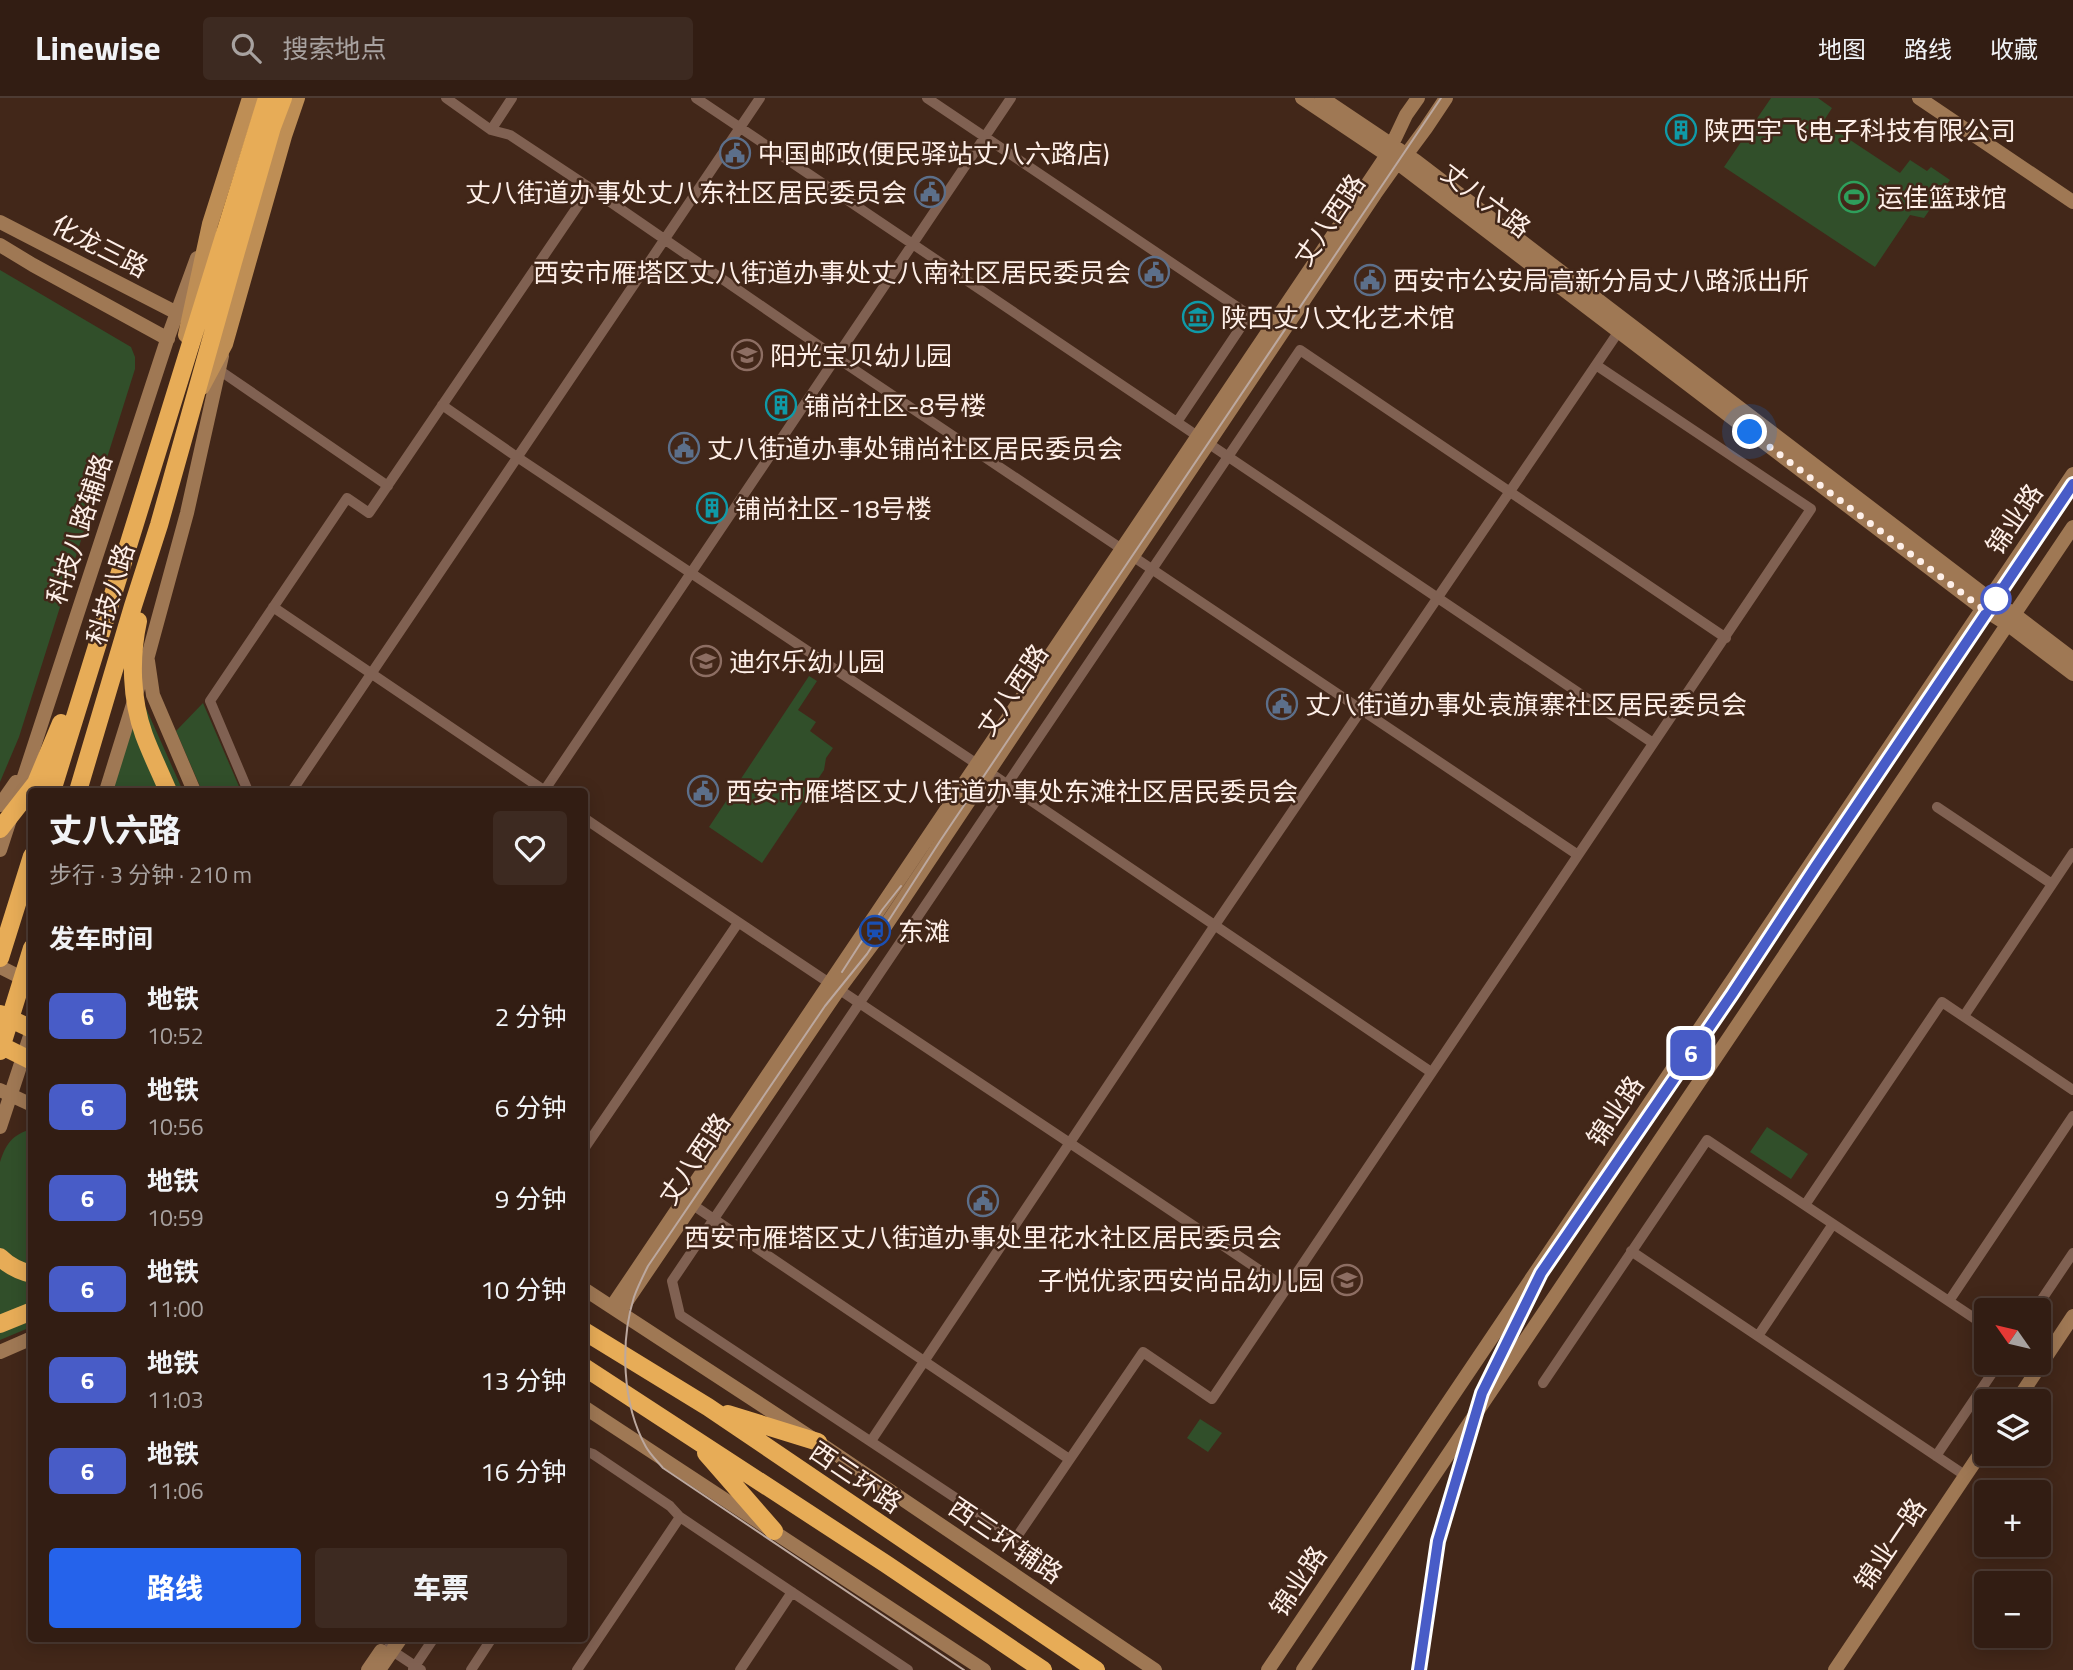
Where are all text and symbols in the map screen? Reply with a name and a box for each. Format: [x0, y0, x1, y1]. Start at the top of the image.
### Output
search box [203, 17, 693, 80]
text: Linewise [35, 23, 161, 73]
icon: search [227, 29, 265, 67]
text: 搜索地点 [283, 29, 387, 68]
text: 地图 [1818, 31, 1866, 67]
text: 路线 [1904, 31, 1952, 67]
text: 收藏 [1990, 31, 2038, 67]
place label: 陕西宇飞电子科技有限公司 [1704, 111, 2016, 150]
building icon: 陕西宇飞电子科技有限公司 [1664, 113, 1698, 147]
place label: 中国邮政(便民驿站丈八六路店) [758, 134, 1110, 173]
public building icon: 中国邮政(便民驿站丈八六路店) [718, 136, 752, 170]
street label: 丈八六路 [1433, 153, 1539, 247]
street label: 丈八西路 [1284, 166, 1374, 274]
place label: 丈八街道办事处丈八东社区居民委员会 [465, 173, 907, 212]
public building icon: 丈八街道办事处丈八东社区居民委员会 [913, 175, 947, 209]
place label: 运佳篮球馆 [1877, 178, 2007, 217]
sports icon: 运佳篮球馆 [1837, 180, 1871, 214]
street label: 化龙三路 [45, 205, 155, 287]
place label: 西安市雁塔区丈八街道办事处丈八南社区居民委员会 [533, 253, 1131, 292]
public building icon: 西安市雁塔区丈八街道办事处丈八南社区居民委员会 [1137, 255, 1171, 289]
place label: 西安市公安局高新分局丈八路派出所 [1393, 261, 1809, 300]
public building icon: 西安市公安局高新分局丈八路派出所 [1353, 263, 1387, 297]
place label: 陕西丈八文化艺术馆 [1221, 298, 1455, 337]
museum icon: 陕西丈八文化艺术馆 [1181, 300, 1215, 334]
place label: 阳光宝贝幼儿园 [770, 336, 952, 375]
school or university icon: 阳光宝贝幼儿园 [730, 338, 764, 372]
place label: 铺尚社区-8号楼 [804, 386, 986, 425]
building icon: 铺尚社区-8号楼 [764, 388, 798, 422]
your location [1732, 414, 1767, 449]
place label: 丈八街道办事处铺尚社区居民委员会 [707, 429, 1123, 468]
public building icon: 丈八街道办事处铺尚社区居民委员会 [667, 431, 701, 465]
street label: 科技八路辅路 [40, 450, 118, 608]
street label: 锦业路 [1976, 476, 2052, 562]
place label: 铺尚社区-18号楼 [735, 489, 932, 528]
building icon: 铺尚社区-18号楼 [695, 491, 729, 525]
street label: 科技八路 [80, 540, 140, 648]
unlabelled marker [1981, 584, 2011, 614]
street label: 丈八西路 [967, 636, 1057, 744]
place label: 迪尔乐幼儿园 [729, 642, 885, 681]
school or university icon: 迪尔乐幼儿园 [689, 644, 723, 678]
place label: 丈八街道办事处袁旗寨社区居民委员会 [1305, 685, 1747, 724]
public building icon: 丈八街道办事处袁旗寨社区居民委员会 [1265, 687, 1299, 721]
place label: 西安市雁塔区丈八街道办事处东滩社区居民委员会 [726, 772, 1298, 811]
public building icon: 西安市雁塔区丈八街道办事处东滩社区居民委员会 [686, 774, 720, 808]
text: 丈八六路 [49, 805, 181, 855]
button: heart [493, 811, 567, 885]
text: 步行 · 3 分钟 · 210 m [49, 857, 252, 892]
place label: 东滩 [898, 912, 950, 951]
station icon: 东滩 [858, 914, 892, 948]
text: 发车时间 [49, 919, 153, 958]
text: 地铁 [147, 979, 199, 1018]
text: 2 分钟 [495, 997, 567, 1036]
text: 6 [81, 998, 94, 1034]
text: 10:52 [147, 1018, 204, 1053]
line badge: 6 [1668, 1030, 1714, 1076]
text: 6 [1684, 1035, 1698, 1071]
street label: 锦业路 [1577, 1068, 1653, 1154]
text: 地铁 [147, 1070, 199, 1109]
text: 6 分钟 [495, 1088, 567, 1127]
text: 6 [81, 1089, 94, 1125]
street label: 丈八西路 [649, 1105, 739, 1213]
text: 10:56 [147, 1109, 204, 1144]
text: 地铁 [147, 1161, 199, 1200]
text: 9 分钟 [495, 1179, 567, 1218]
text: 6 [81, 1180, 94, 1216]
public building icon: 西安市雁塔区丈八街道办事处里花水社区居民委员会 [966, 1184, 1000, 1218]
text: 10:59 [147, 1200, 204, 1235]
place label: 西安市雁塔区丈八街道办事处里花水社区居民委员会 [684, 1218, 1282, 1257]
text: 地铁 [147, 1252, 199, 1291]
place label: 子悦优家西安尚品幼儿园 [1038, 1261, 1324, 1300]
school or university icon: 子悦优家西安尚品幼儿园 [1330, 1263, 1364, 1297]
text: 10 分钟 [480, 1270, 567, 1309]
text: 6 [81, 1271, 94, 1307]
text: 11:00 [147, 1291, 204, 1326]
north arrow [1974, 1298, 2051, 1376]
map controls [1974, 1298, 2051, 1648]
text: 地铁 [147, 1343, 199, 1382]
text: 13 分钟 [480, 1361, 567, 1400]
text: 6 [81, 1362, 94, 1398]
text: 11:03 [147, 1382, 204, 1417]
button: layers [1974, 1389, 2051, 1466]
street label: 西三环路 [802, 1432, 910, 1522]
text: 地铁 [147, 1434, 199, 1473]
text: 16 分钟 [480, 1452, 567, 1491]
text: 6 [81, 1453, 94, 1489]
text: 11:06 [147, 1473, 204, 1508]
button: + [1974, 1480, 2051, 1557]
street label: 西三环辅路 [941, 1487, 1071, 1593]
street label: 锦业一路 [1845, 1490, 1935, 1598]
street label: 锦业路 [1260, 1538, 1336, 1624]
button: 路线 [49, 1548, 301, 1628]
button: 车票 [315, 1548, 567, 1628]
button: − [1974, 1571, 2051, 1648]

